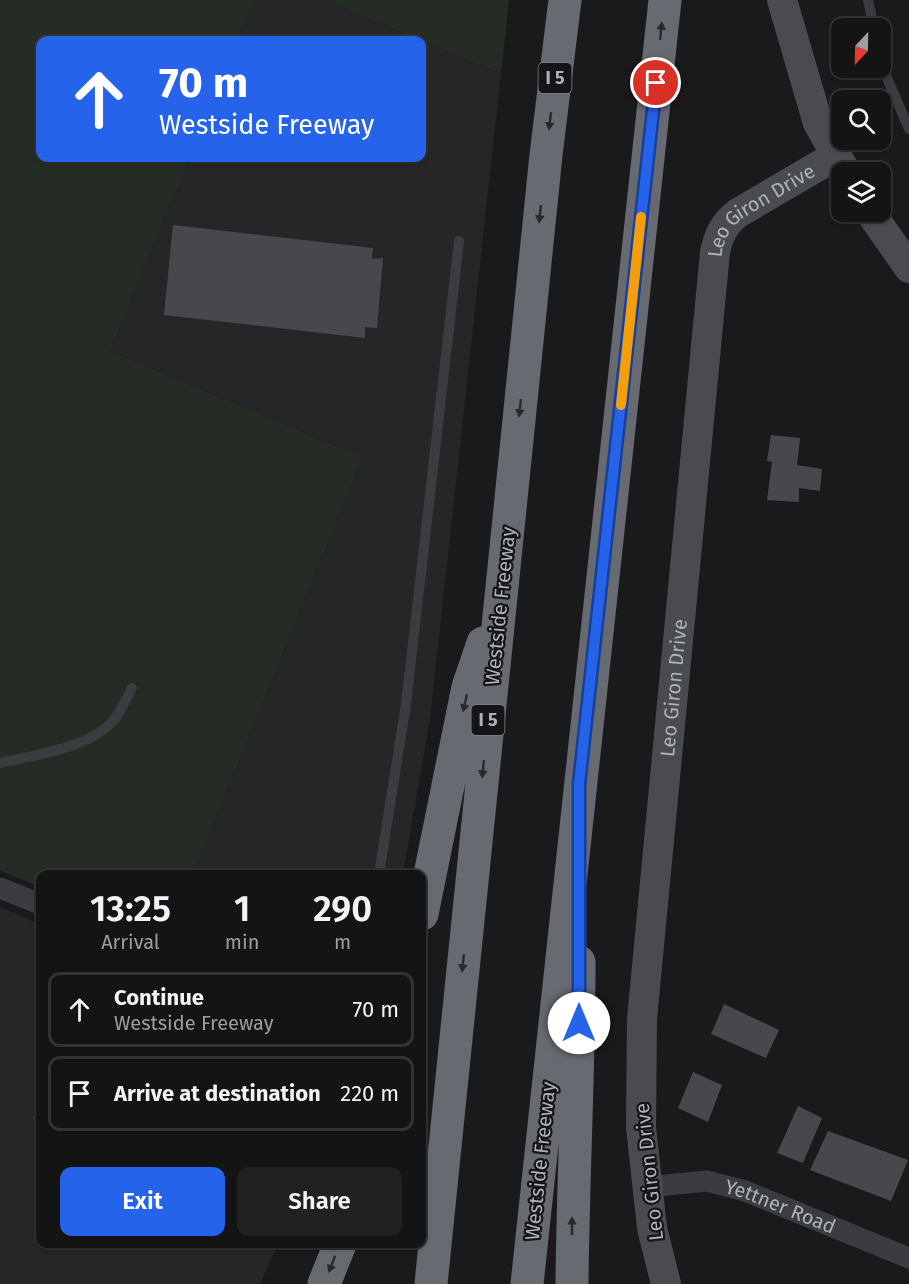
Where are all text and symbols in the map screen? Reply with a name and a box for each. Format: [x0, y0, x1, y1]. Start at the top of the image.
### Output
north arrow [831, 18, 891, 78]
map controls [831, 18, 891, 222]
one-way arrow [656, 22, 666, 41]
pin [630, 57, 681, 108]
text: 70 m [159, 58, 248, 108]
icon: ahead [60, 60, 138, 138]
road number: I 5 [538, 63, 572, 93]
icon: arrive [639, 66, 672, 99]
button: search [831, 90, 891, 150]
text: Westside Freeway [159, 109, 374, 141]
one-way arrow [545, 111, 555, 130]
street label: Leo Giron Drive [703, 159, 819, 258]
button: layers [831, 162, 891, 222]
one-way arrow [535, 204, 545, 223]
one-way arrow [515, 398, 525, 417]
street label: Westside Freeway [480, 525, 520, 687]
street label: Leo Giron Drive [655, 618, 692, 758]
one-way arrow [459, 694, 469, 712]
road number: I 5 [472, 705, 504, 735]
one-way arrow [478, 759, 488, 778]
text: 13:25 [90, 887, 171, 931]
text: 1 [234, 887, 250, 931]
text: 290 [313, 887, 372, 931]
text: Arrival [101, 930, 160, 954]
text: min [225, 930, 259, 954]
text: m [334, 930, 351, 954]
one-way arrow [458, 953, 468, 972]
text: Continue [114, 984, 204, 1011]
position arrow [547, 991, 611, 1055]
icon: ahead [63, 993, 96, 1026]
text: 70 m [353, 996, 399, 1023]
text: Westside Freeway [114, 1011, 273, 1035]
icon: arrive [63, 1077, 96, 1110]
text: Arrive at destination [114, 1080, 321, 1107]
text: 220 m [340, 1080, 399, 1107]
street label: Westside Freeway [520, 1080, 560, 1242]
street label: Leo Giron Drive [630, 1102, 668, 1242]
button: Exit [60, 1167, 225, 1236]
button: Share [237, 1167, 402, 1236]
street label: Yettner Road [722, 1174, 839, 1239]
one-way arrow [567, 1216, 577, 1235]
one-way arrow [327, 1255, 337, 1273]

